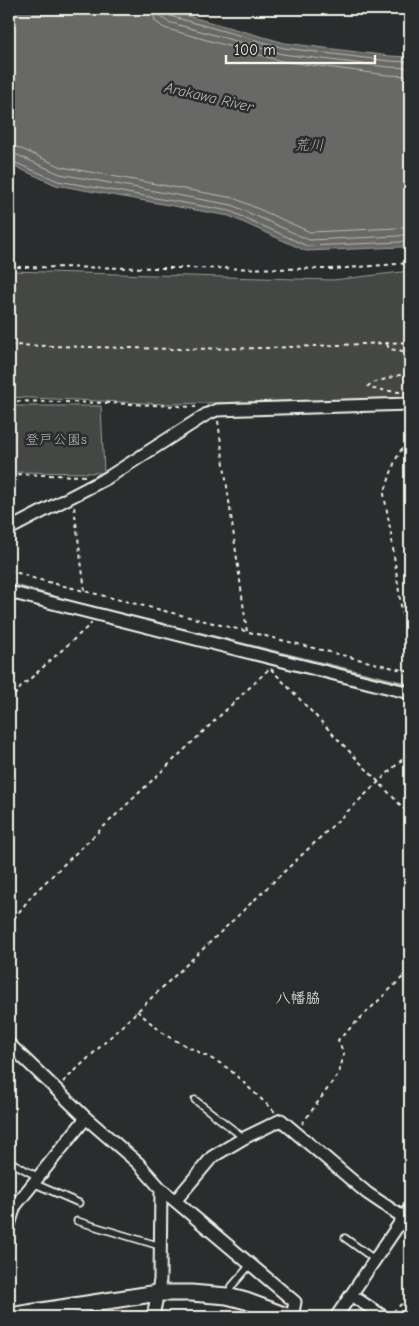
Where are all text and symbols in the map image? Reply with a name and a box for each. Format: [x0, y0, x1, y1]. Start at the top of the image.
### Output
scale bar [226, 32, 375, 64]
text: 100 m [234, 41, 276, 59]
water label: Arakawa River [162, 78, 256, 116]
water label: 荒川 [294, 136, 324, 154]
park label: 登戸公園s [25, 431, 87, 448]
district label: 八幡脇 [275, 989, 321, 1007]

